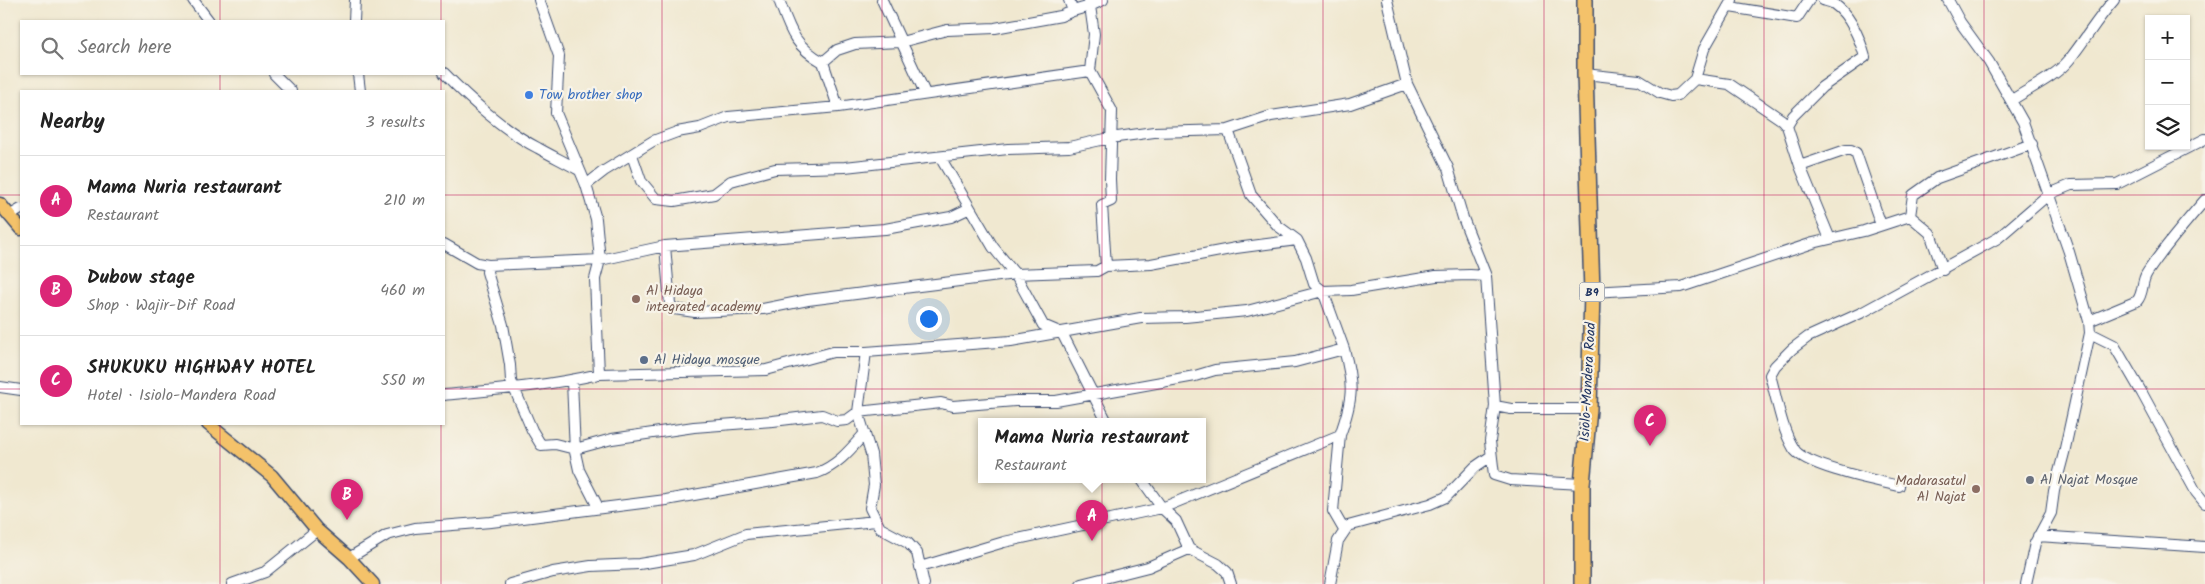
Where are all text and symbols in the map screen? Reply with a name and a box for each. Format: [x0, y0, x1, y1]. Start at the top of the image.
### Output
map controls [2145, 15, 2190, 150]
button: + [2145, 15, 2190, 60]
search box [20, 20, 445, 75]
text: Search here [78, 33, 172, 63]
icon: search [38, 34, 66, 62]
button: − [2145, 60, 2190, 105]
place label: Tow brother shop [539, 84, 642, 106]
marker: Tow brother shop [523, 89, 535, 101]
button: layers [2145, 105, 2190, 150]
text: Nearby [40, 106, 105, 139]
text: 3 results [366, 110, 425, 135]
text: Mama Nuria restaurant [87, 173, 282, 203]
text: A [51, 188, 61, 213]
text: 210 m [384, 188, 425, 213]
text: Restaurant [87, 203, 159, 228]
text: Dubow stage [87, 263, 195, 293]
text: B [51, 278, 61, 303]
text: 460 m [380, 278, 425, 303]
place label: Al Hidaya integrated academy [646, 280, 761, 318]
road number: B9 [1580, 282, 1604, 302]
text: Shop · Wajir-Dif Road [87, 293, 235, 318]
marker: Al Hidaya integrated academy [630, 293, 642, 305]
your location [916, 306, 942, 332]
street label: Isiolo-Mandera Road [1574, 321, 1602, 442]
place label: Al Hidaya mosque [654, 349, 760, 371]
text: SHUKUKU HIGHWAY HOTEL [87, 353, 316, 383]
marker: Al Hidaya mosque [638, 354, 650, 366]
text: C [51, 368, 61, 393]
text: 550 m [381, 368, 425, 393]
text: Hotel · Isiolo-Mandera Road [87, 383, 275, 408]
pin: C [1634, 405, 1666, 446]
popup [978, 418, 1206, 483]
text: Mama Nuria restaurant [995, 423, 1189, 453]
text: Restaurant [995, 453, 1067, 478]
place label: Al Najat Mosque [2040, 469, 2138, 491]
place label: Madarasatul Al Najat [1896, 470, 1967, 508]
marker: Al Najat Mosque [2024, 474, 2036, 486]
pin: B [331, 479, 363, 520]
marker: Madarasatul Al Najat [1970, 483, 1982, 495]
pin: A [1076, 500, 1108, 541]

